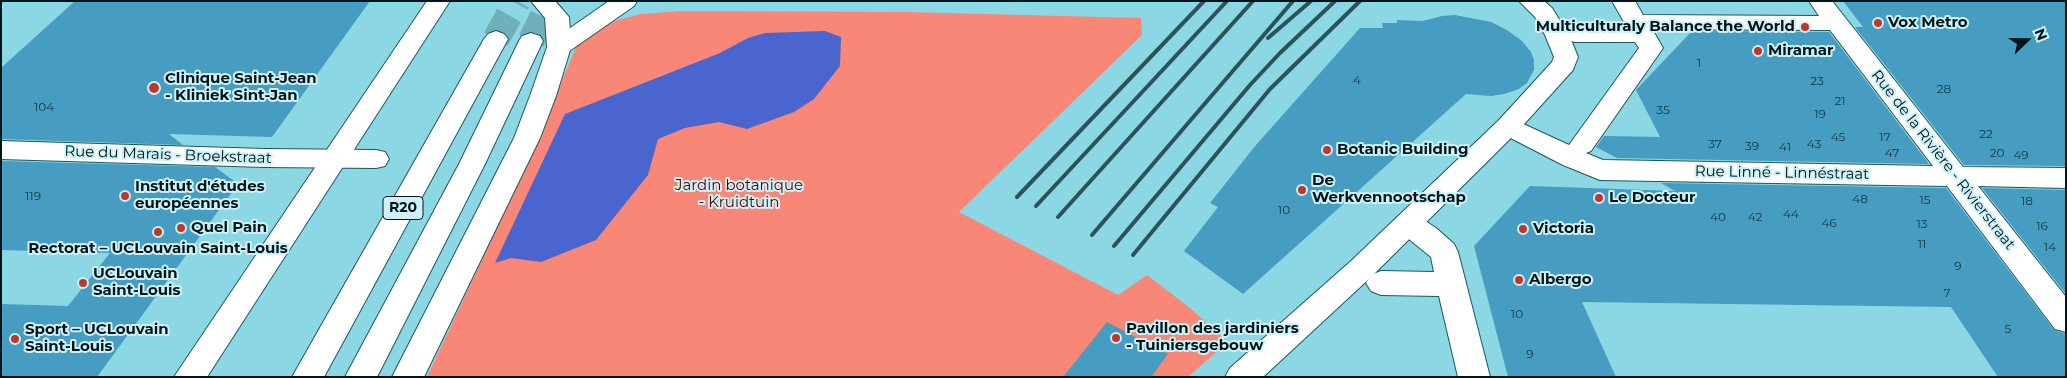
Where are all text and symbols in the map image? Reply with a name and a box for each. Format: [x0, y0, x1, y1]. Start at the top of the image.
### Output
place label: Vox Metro [1888, 14, 1968, 32]
north arrow [2002, 15, 2052, 65]
marker: Vox Metro [1872, 17, 1884, 29]
place label: Multiculturaly Balance the World [1536, 18, 1795, 36]
marker: Multiculturaly Balance the World [1799, 21, 1811, 33]
text: N [2030, 26, 2051, 43]
place label: Miramar [1768, 42, 1833, 60]
marker: Miramar [1752, 45, 1764, 57]
house number: 1 [1697, 56, 1701, 70]
street label: Rue de la Rivière - Rivierstraat [1867, 67, 2019, 253]
place label: Clinique Saint-Jean - Kliniek Sint-Jan [165, 70, 317, 105]
house number: 4 [1353, 73, 1361, 87]
house number: 23 [1810, 74, 1824, 88]
marker: Clinique Saint-Jean - Kliniek Sint-Jan [147, 81, 161, 95]
house number: 28 [1937, 82, 1951, 96]
house number: 21 [1834, 94, 1846, 108]
house number: 104 [34, 100, 54, 114]
house number: 35 [1656, 103, 1670, 117]
house number: 19 [1814, 107, 1826, 121]
house number: 22 [1979, 127, 1993, 141]
house number: 45 [1831, 130, 1845, 144]
house number: 17 [1879, 130, 1891, 144]
house number: 37 [1708, 137, 1722, 151]
house number: 43 [1807, 137, 1821, 151]
house number: 39 [1745, 139, 1759, 153]
house number: 41 [1779, 140, 1791, 154]
place label: Botanic Building [1337, 141, 1468, 159]
street label: Rue du Marais - Broekstraat [64, 142, 272, 168]
marker: Botanic Building [1321, 144, 1333, 156]
house number: 47 [1885, 146, 1899, 160]
house number: 20 [1990, 146, 2004, 160]
house number: 49 [2013, 148, 2029, 162]
street label: Rue Linné - Linnéstraat [1695, 162, 1869, 184]
place label: De Werkvennootschap [1312, 172, 1466, 207]
park label: Jardin botanique - Kruidtuin [675, 177, 803, 212]
place label: Institut d'études européennes [135, 178, 265, 213]
marker: De Werkvennootschap [1296, 184, 1308, 196]
house number: 119 [25, 189, 41, 203]
place label: Le Docteur [1609, 189, 1695, 207]
marker: Institut d'études européennes [119, 190, 131, 202]
marker: Le Docteur [1593, 192, 1605, 204]
house number: 48 [1852, 192, 1868, 206]
house number: 15 [1919, 193, 1931, 207]
house number: 18 [2021, 194, 2033, 208]
road number: R20 [383, 197, 423, 220]
house number: 10 [1278, 203, 1290, 217]
house number: 44 [1783, 207, 1799, 221]
house number: 40 [1710, 210, 1726, 224]
house number: 42 [1748, 210, 1762, 224]
house number: 46 [1821, 216, 1837, 230]
house number: 13 [1916, 217, 1928, 231]
place label: Quel Pain [191, 219, 267, 237]
house number: 16 [2036, 219, 2048, 233]
place label: Victoria [1533, 220, 1594, 238]
marker: Quel Pain [175, 222, 187, 234]
marker: Victoria [1517, 223, 1529, 235]
marker: Rectorat – UCLouvain Saint-Louis [152, 226, 164, 238]
house number: 11 [1918, 237, 1926, 251]
place label: Rectorat – UCLouvain Saint-Louis [28, 240, 288, 258]
house number: 14 [2044, 240, 2056, 254]
house number: 9 [1954, 259, 1962, 273]
place label: UCLouvain Saint-Louis [93, 265, 180, 300]
place label: Albergo [1529, 271, 1591, 289]
marker: Albergo [1513, 274, 1525, 286]
marker: UCLouvain Saint-Louis [77, 277, 89, 289]
house number: 7 [1943, 286, 1951, 300]
house number: 10 [1511, 307, 1523, 321]
place label: Pavillon des jardiniers - Tuiniersgebouw [1126, 320, 1299, 355]
place label: Sport – UCLouvain Saint-Louis [25, 321, 169, 356]
house number: 5 [2005, 322, 2011, 336]
marker: Pavillon des jardiniers - Tuiniersgebouw [1110, 332, 1122, 344]
marker: Sport – UCLouvain Saint-Louis [9, 333, 21, 345]
house number: 9 [1526, 347, 1534, 361]

